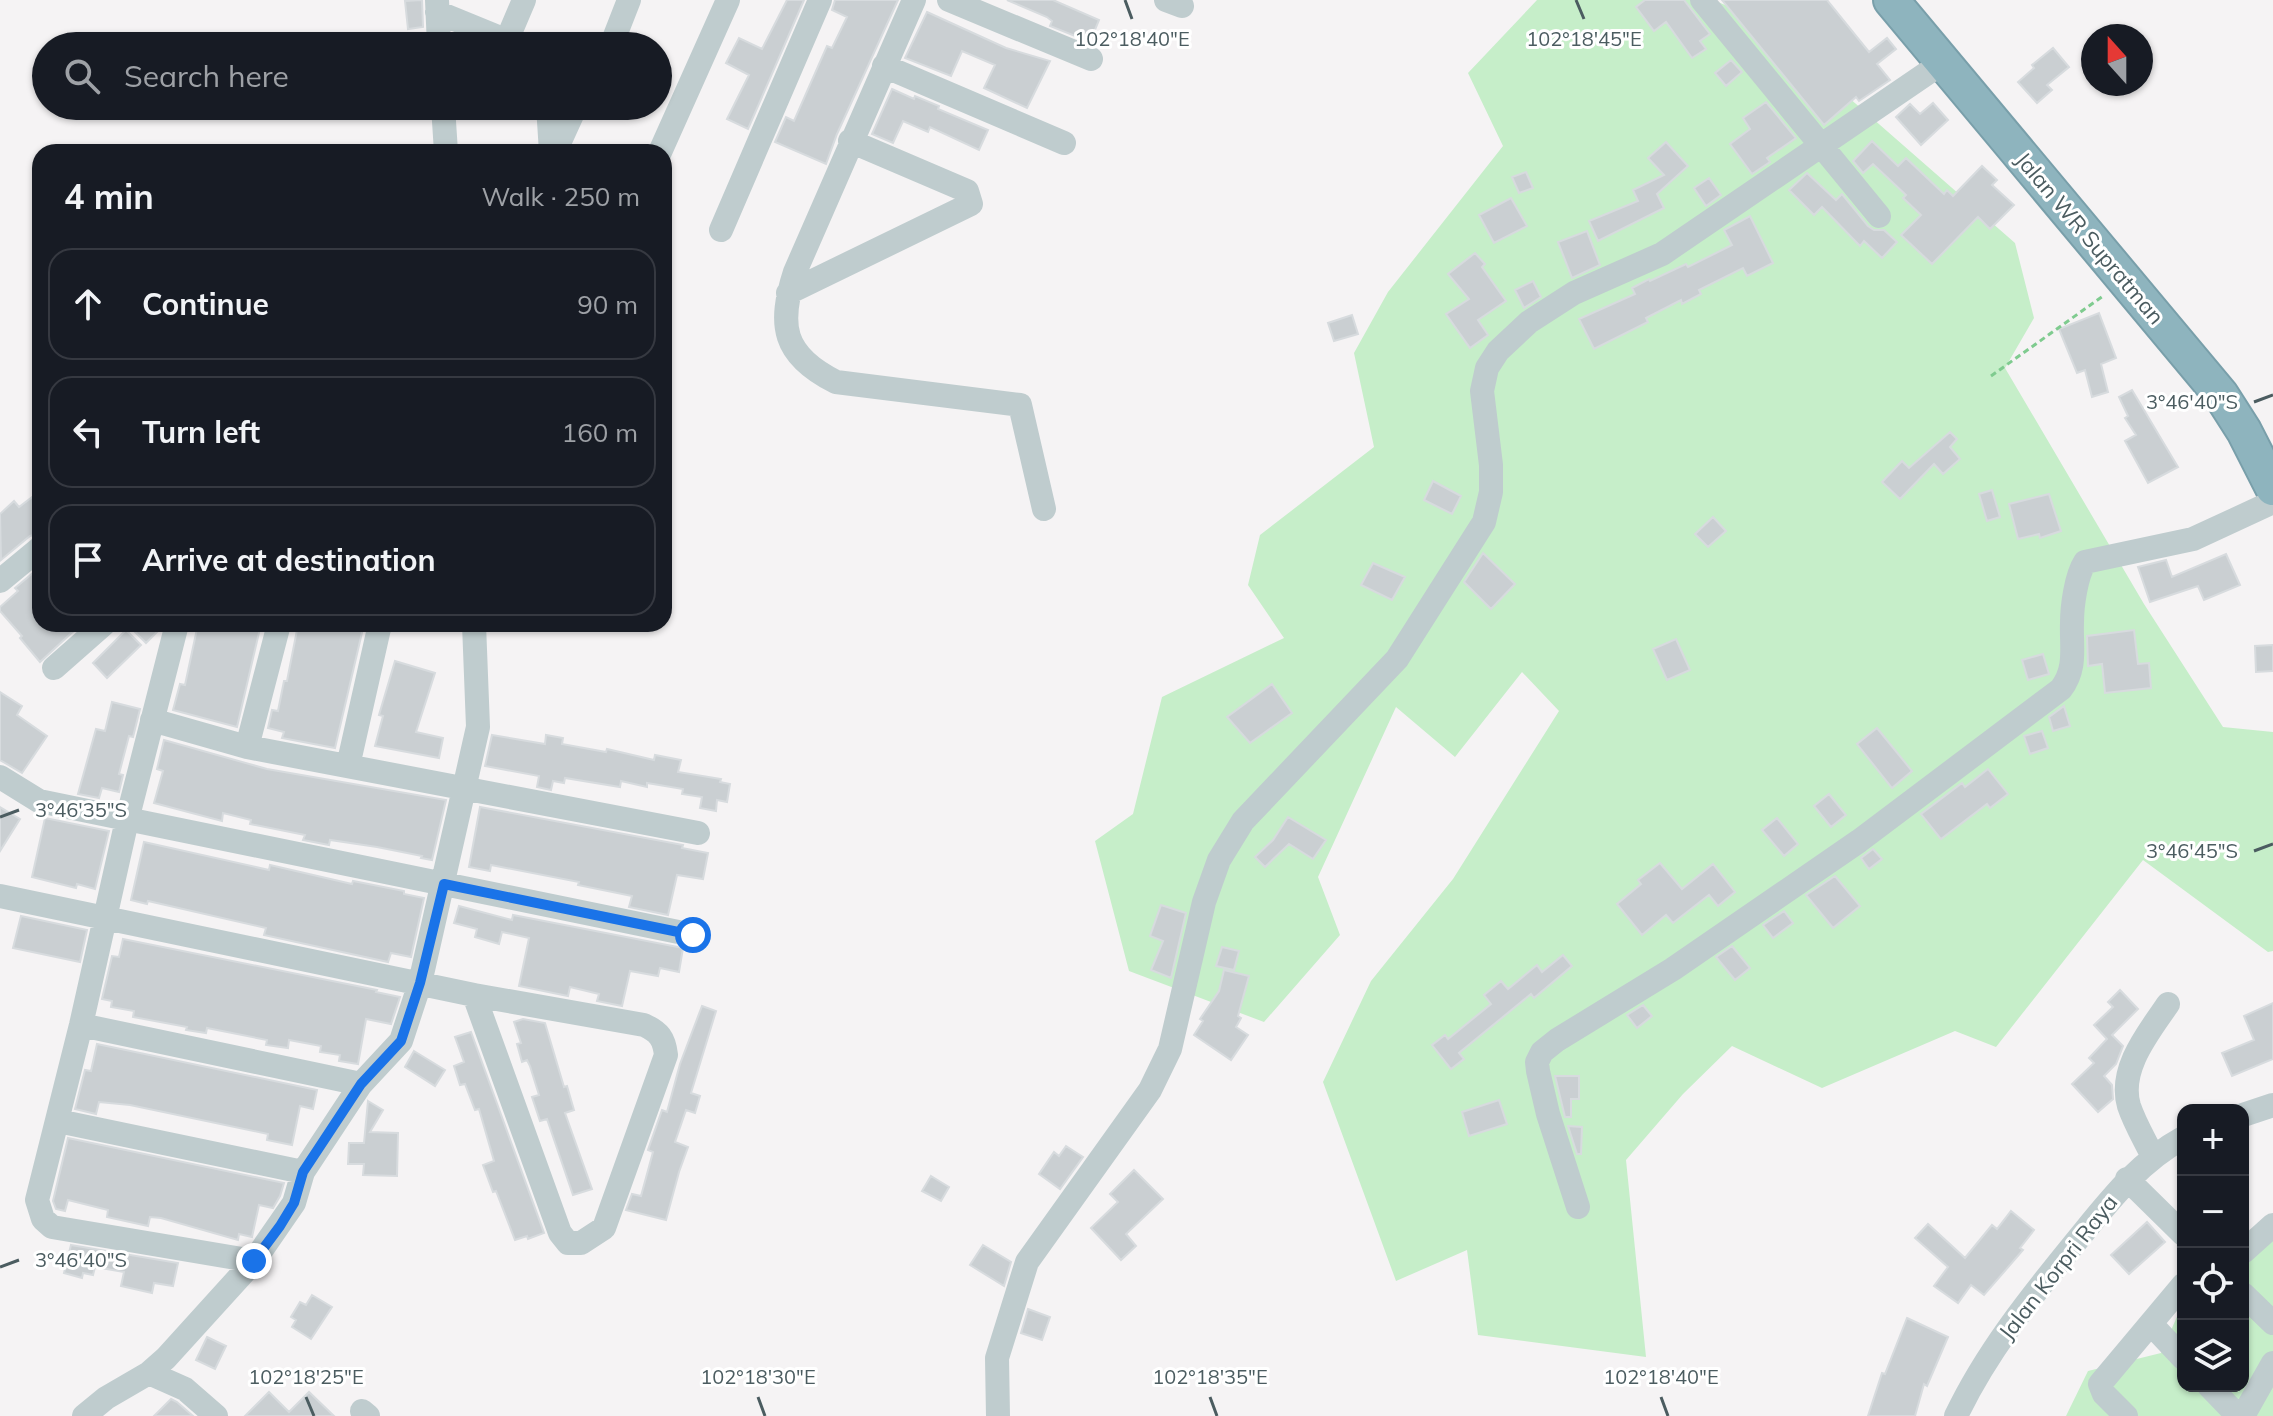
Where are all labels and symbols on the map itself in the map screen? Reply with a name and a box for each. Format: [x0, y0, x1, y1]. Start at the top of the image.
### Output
north arrow [2081, 24, 2153, 96]
text: 102°18'40"E [1074, 26, 1190, 51]
text: 102°18'45"E [1526, 26, 1642, 51]
street label: Jalan WR Supratman [2010, 146, 2170, 330]
text: 3°46'40"S [2146, 389, 2238, 414]
text: 3°46'35"S [35, 797, 127, 822]
text: 3°46'45"S [2146, 838, 2238, 863]
route start [675, 917, 711, 953]
street label: Jalan Korpri Raya [1993, 1189, 2123, 1345]
route end [236, 1243, 272, 1279]
text: 3°46'40"S [35, 1247, 127, 1272]
text: 102°18'25"E [248, 1364, 364, 1389]
text: 102°18'30"E [700, 1364, 816, 1389]
text: 102°18'35"E [1152, 1364, 1268, 1389]
text: 102°18'40"E [1603, 1364, 1719, 1389]

